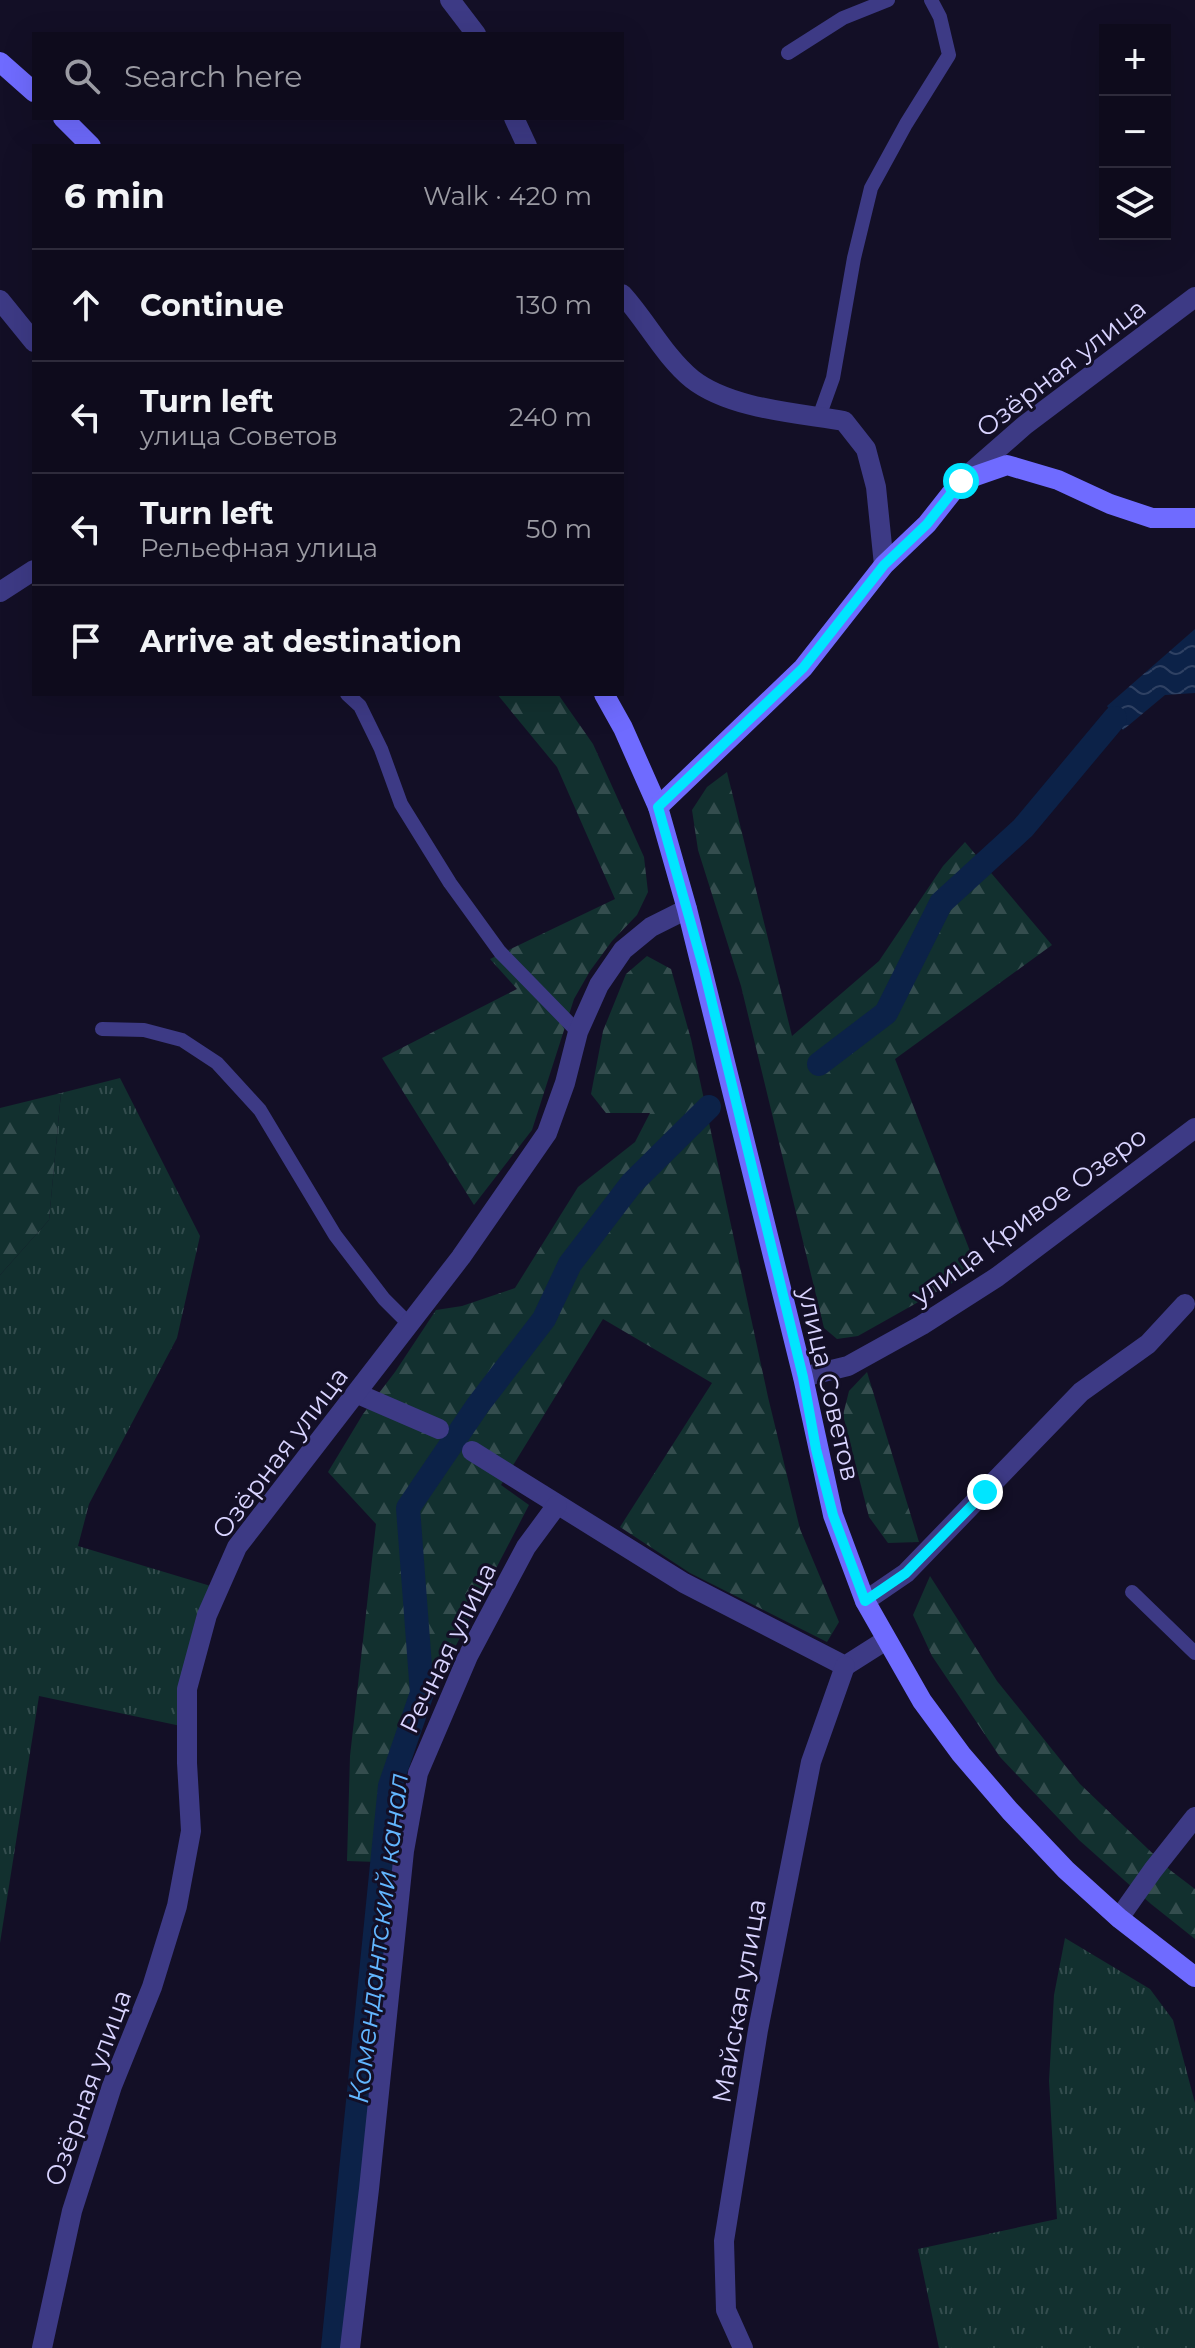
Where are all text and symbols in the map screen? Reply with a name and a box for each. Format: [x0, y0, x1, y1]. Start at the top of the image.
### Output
map controls [1099, 24, 1171, 240]
button: + [1099, 24, 1171, 96]
search box [32, 32, 624, 120]
icon: search [60, 54, 104, 98]
text: Search here [124, 58, 302, 95]
button: − [1099, 96, 1171, 168]
button: layers [1099, 168, 1171, 240]
text: 6 min [64, 175, 165, 217]
text: Walk · 420 m [423, 180, 592, 212]
icon: ahead [64, 283, 108, 327]
text: Continue [140, 287, 284, 324]
text: 130 m [516, 289, 592, 321]
street label: Озёрная улица [970, 292, 1152, 444]
text: Turn left [140, 383, 273, 420]
icon: left [64, 395, 108, 439]
text: 240 m [509, 401, 592, 433]
text: улица Советов [140, 420, 338, 452]
route start [943, 463, 979, 499]
text: Turn left [140, 495, 273, 532]
icon: left [64, 507, 108, 551]
text: 50 m [526, 513, 592, 545]
text: Рельефная улица [140, 532, 378, 564]
icon: arrive [64, 619, 108, 663]
text: Arrive at destination [140, 623, 462, 660]
street label: улица Кривое Озеро [904, 1120, 1153, 1313]
street label: улица Советов [791, 1283, 867, 1484]
street label: Озёрная улица [205, 1361, 355, 1545]
route end [967, 1474, 1003, 1510]
street label: Речная улица [393, 1557, 503, 1739]
water label: Комендантский канал [341, 1771, 415, 2105]
street label: Майская улица [705, 1897, 773, 2105]
street label: Озёрная улица [38, 1986, 138, 2190]

